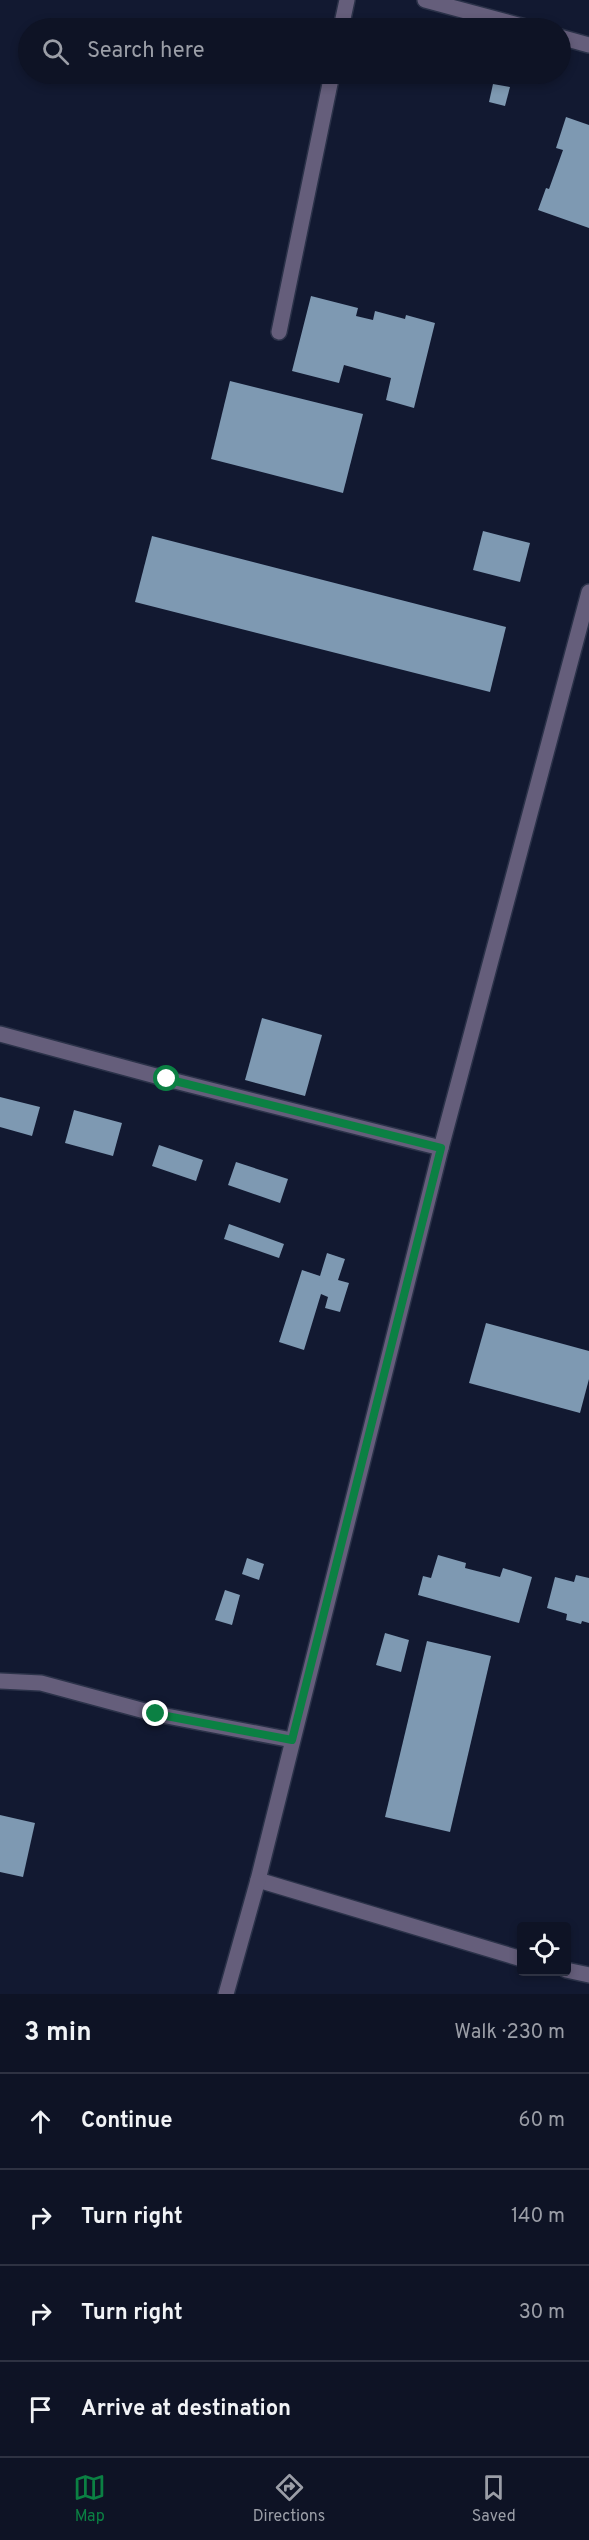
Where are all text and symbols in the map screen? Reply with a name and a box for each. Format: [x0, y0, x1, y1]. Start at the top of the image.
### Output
search box [18, 18, 571, 84]
icon: search [39, 35, 72, 68]
text: Search here [87, 38, 205, 65]
route start [153, 1065, 179, 1091]
route end [142, 1700, 168, 1726]
map controls [517, 1922, 571, 1976]
button: locate [517, 1922, 571, 1976]
text: 3 min [24, 2017, 92, 2050]
text: Walk · 230 m [454, 2020, 565, 2046]
icon: ahead [24, 2105, 57, 2138]
text: Continue [81, 2108, 172, 2135]
text: 60 m [519, 2108, 565, 2134]
icon: right [24, 2201, 57, 2234]
text: Turn right [81, 2204, 183, 2231]
text: 140 m [511, 2204, 565, 2230]
icon: right [24, 2297, 57, 2330]
text: Turn right [81, 2300, 183, 2327]
text: 30 m [519, 2300, 565, 2326]
icon: arrive [24, 2393, 57, 2426]
text: Arrive at destination [81, 2396, 291, 2423]
tab: Map [73, 2471, 106, 2527]
tab: Directions [253, 2471, 325, 2527]
tab: Saved [472, 2471, 516, 2527]

